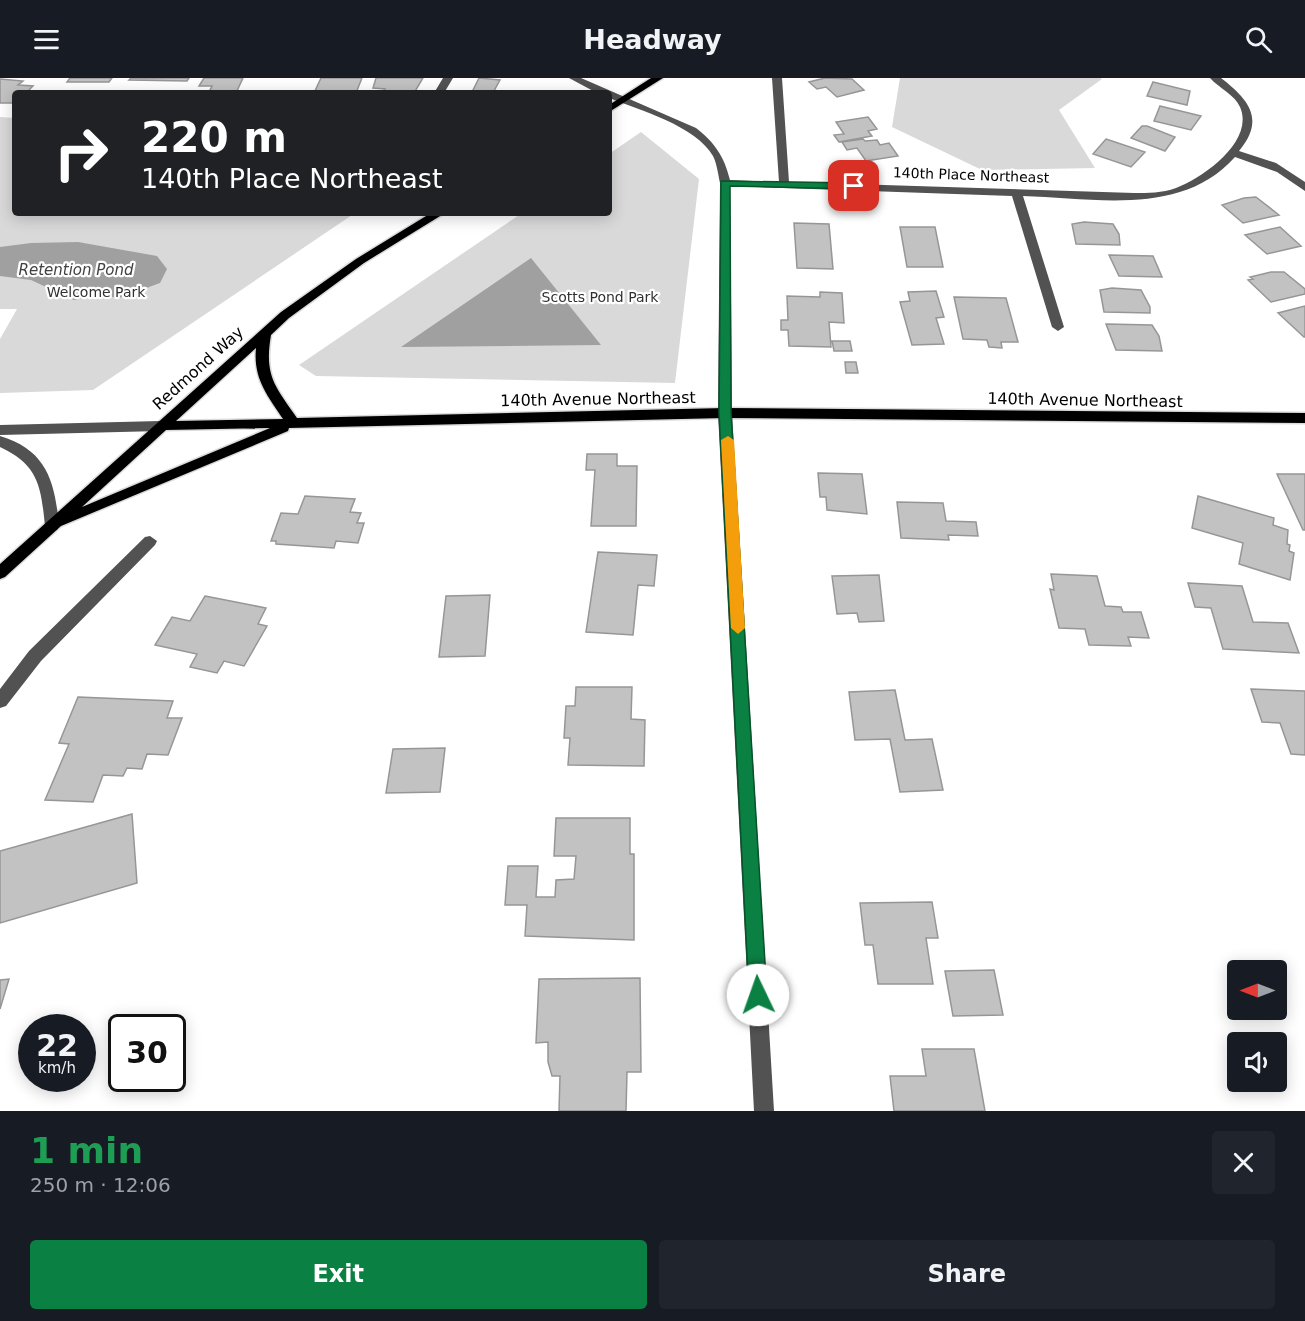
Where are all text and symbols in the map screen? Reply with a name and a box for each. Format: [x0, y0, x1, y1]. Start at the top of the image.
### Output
icon: menu [30, 23, 63, 56]
icon: search [1242, 23, 1275, 56]
text: Headway [583, 24, 722, 55]
text: 220 m [141, 113, 287, 162]
icon: right [42, 114, 120, 192]
pin [828, 160, 879, 211]
text: 140th Place Northeast [141, 163, 443, 194]
street label: 140th Place Northeast [893, 164, 1050, 186]
icon: arrive [837, 169, 870, 202]
water label: Retention Pond [18, 261, 134, 279]
park label: Welcome Park [47, 284, 146, 300]
park label: Scotts Pond Park [542, 289, 659, 305]
street label: Redmond Way [149, 322, 247, 414]
street label: 140th Avenue Northeast [500, 388, 696, 410]
street label: 140th Avenue Northeast [987, 389, 1183, 411]
north arrow [1227, 960, 1287, 1020]
map controls [1227, 960, 1287, 1092]
position arrow [726, 963, 790, 1027]
speed limit sign: 30 [108, 1014, 186, 1092]
text: 22 [36, 1028, 78, 1063]
button: sound [1227, 1032, 1287, 1092]
text: km/h [38, 1059, 76, 1077]
text: 1 min [30, 1130, 143, 1171]
button: close [1212, 1131, 1275, 1194]
text: 250 m · 12:06 [30, 1173, 171, 1197]
button: Exit [30, 1240, 647, 1309]
button: Share [659, 1240, 1275, 1309]

